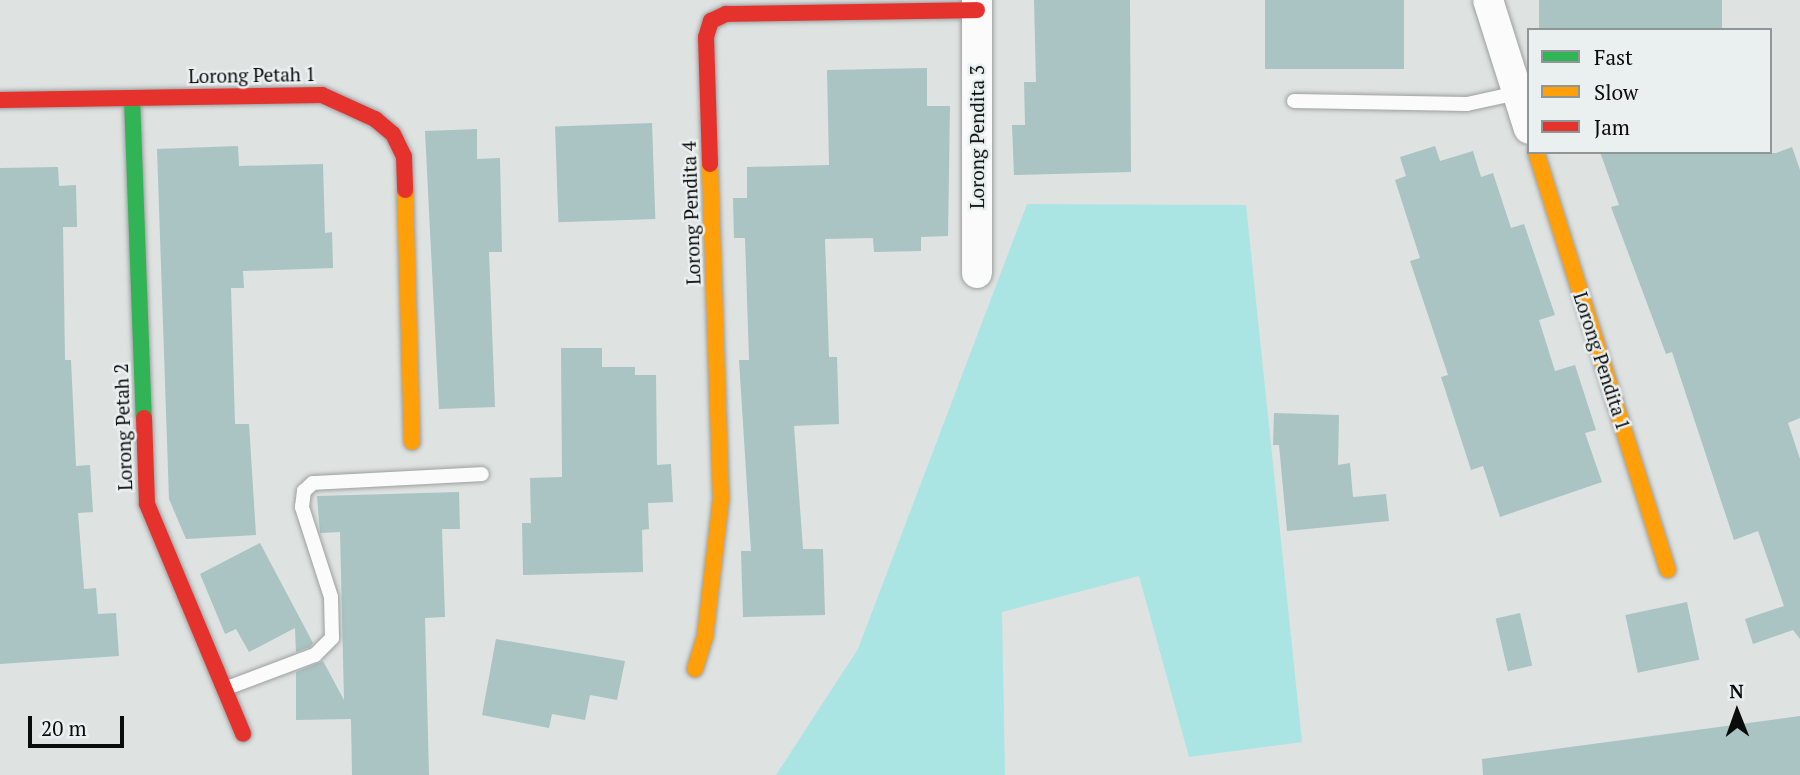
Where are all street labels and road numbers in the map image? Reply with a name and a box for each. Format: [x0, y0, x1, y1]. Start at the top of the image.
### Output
street label: Lorong Petah 1 [188, 62, 316, 88]
street label: Lorong Pendita 3 [966, 65, 988, 209]
street label: Lorong Pendita 4 [677, 141, 705, 285]
street label: Lorong Pendita 1 [1569, 289, 1635, 433]
street label: Lorong Petah 2 [109, 363, 137, 491]

